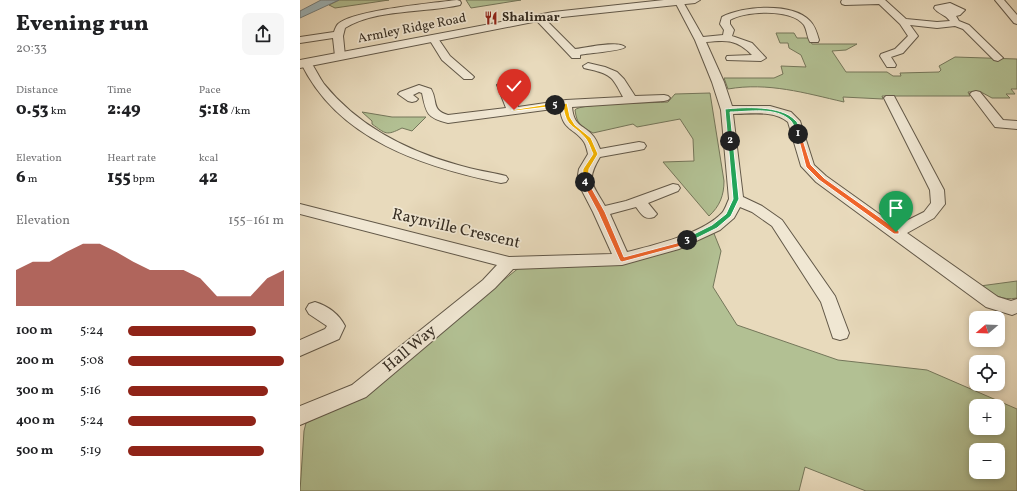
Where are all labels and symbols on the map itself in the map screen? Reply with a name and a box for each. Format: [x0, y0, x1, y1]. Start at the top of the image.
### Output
place label: Shalimar [502, 9, 560, 27]
street label: Armley Ridge Road [356, 10, 468, 48]
restaurant icon: Shalimar [483, 10, 499, 26]
pin [497, 69, 531, 110]
pin: 5 [545, 95, 565, 115]
pin: 1 [788, 124, 808, 144]
pin: 2 [720, 131, 740, 151]
pin: 4 [575, 172, 595, 192]
pin [879, 191, 913, 232]
street label: Raynville Crescent [390, 204, 523, 255]
pin: 3 [677, 230, 697, 250]
north arrow [969, 311, 1005, 347]
street label: Hall Way [379, 320, 442, 378]

